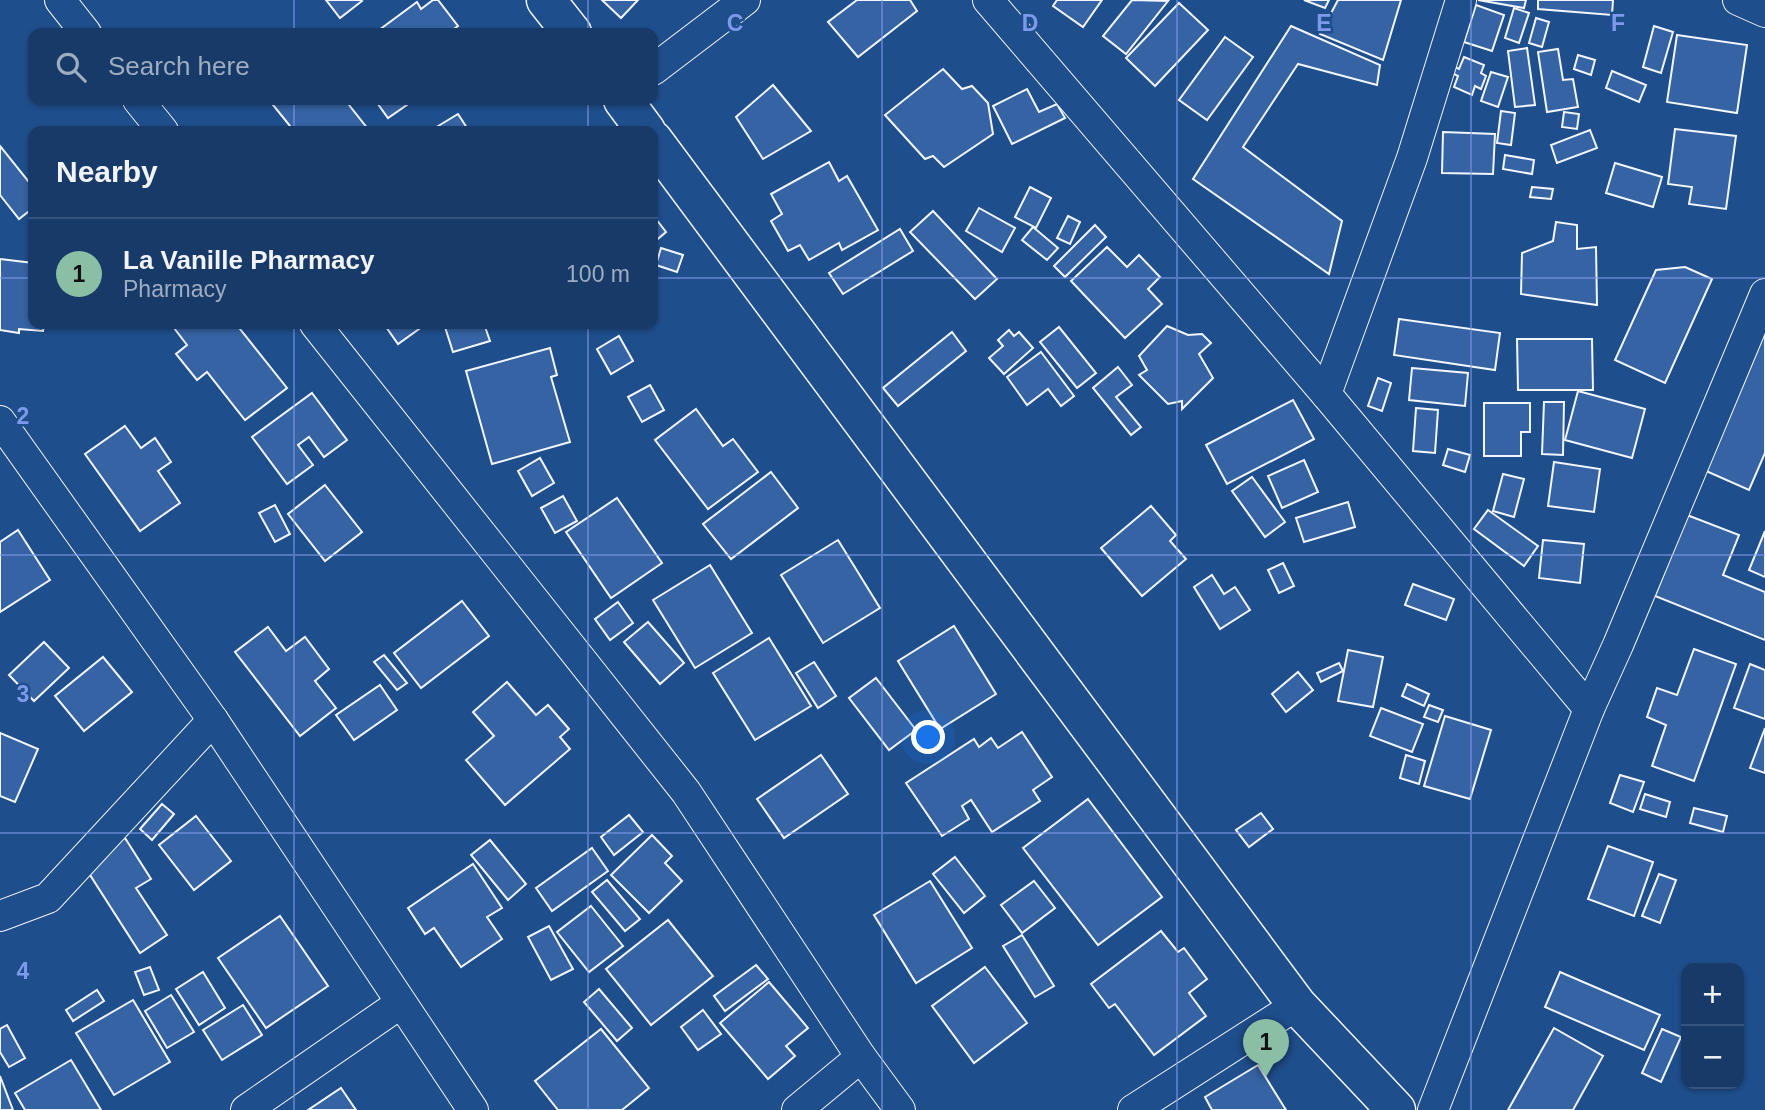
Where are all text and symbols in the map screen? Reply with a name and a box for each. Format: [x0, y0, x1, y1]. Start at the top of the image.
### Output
text: C [727, 10, 743, 36]
text: D [1022, 10, 1038, 36]
text: E [1316, 10, 1332, 36]
text: F [1611, 10, 1625, 36]
search box [28, 28, 658, 105]
icon: search [52, 48, 90, 86]
text: Search here [108, 51, 250, 81]
text: Nearby [56, 155, 158, 188]
text: La Vanille Pharmacy [123, 245, 374, 275]
text: 1 [73, 261, 85, 287]
text: 100 m [566, 261, 630, 287]
text: Pharmacy [123, 276, 227, 302]
text: 2 [17, 403, 29, 429]
text: 3 [17, 681, 29, 707]
your location [911, 720, 945, 754]
text: 4 [17, 958, 30, 984]
map controls [1681, 963, 1744, 1089]
button: + [1681, 963, 1744, 1026]
pin: 1 [1243, 1019, 1289, 1077]
button: − [1681, 1026, 1744, 1089]

